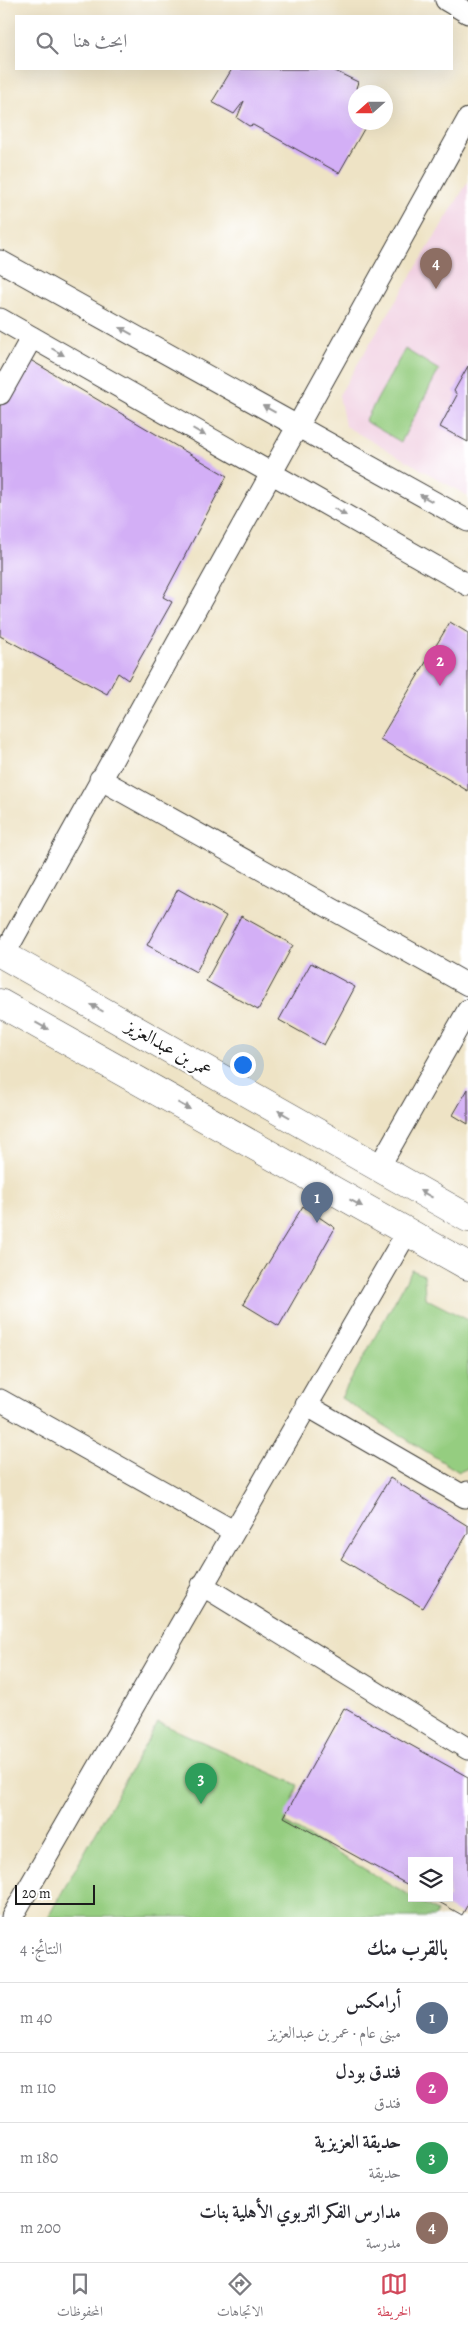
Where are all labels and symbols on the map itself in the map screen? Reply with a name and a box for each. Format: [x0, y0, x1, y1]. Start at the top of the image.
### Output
north arrow [348, 85, 393, 130]
pin: 4 [420, 248, 452, 289]
one-way arrow [120, 326, 133, 335]
one-way arrow [51, 347, 64, 356]
one-way arrow [262, 405, 275, 414]
one-way arrow [191, 428, 206, 436]
one-way arrow [419, 493, 432, 502]
one-way arrow [333, 508, 348, 516]
pin: 2 [424, 645, 456, 686]
one-way arrow [91, 1003, 104, 1012]
street label: عمر بن عبدالعزيز [119, 1012, 217, 1083]
one-way arrow [36, 1022, 49, 1031]
your location [230, 1052, 256, 1078]
one-way arrow [177, 1102, 191, 1110]
one-way arrow [277, 1110, 292, 1118]
pin: 1 [301, 1182, 333, 1223]
one-way arrow [418, 1190, 433, 1198]
one-way arrow [349, 1199, 364, 1207]
pin: 3 [185, 1763, 217, 1804]
scale bar [15, 1882, 95, 1905]

